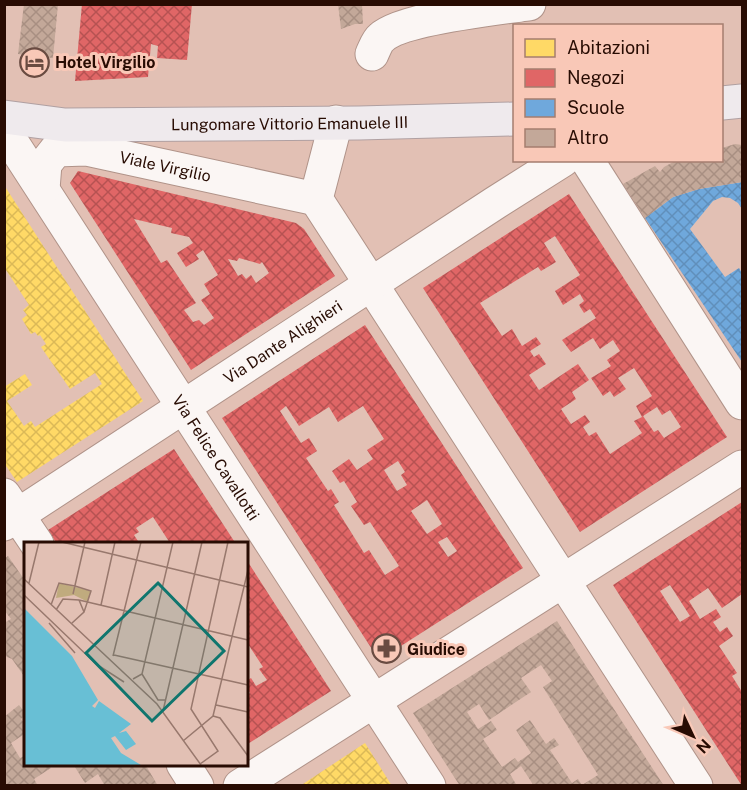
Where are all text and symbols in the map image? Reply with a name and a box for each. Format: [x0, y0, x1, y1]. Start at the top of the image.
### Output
legend [513, 24, 723, 162]
text: Abitazioni [567, 37, 650, 58]
hotel icon: Hotel Virgilio [18, 46, 50, 78]
place label: Hotel Virgilio [55, 53, 155, 72]
text: Negozi [567, 67, 625, 88]
text: Scuole [567, 97, 625, 118]
street label: Lungomare Vittorio Emanuele III [171, 113, 408, 134]
text: Altro [567, 127, 609, 148]
street label: Viale Virgilio [118, 148, 213, 186]
street label: Via Dante Alighieri [220, 297, 346, 388]
street label: Via Felice Cavallotti [168, 391, 263, 524]
inset map [24, 542, 248, 766]
pharmacy icon: Giudice [370, 633, 402, 665]
place label: Giudice [407, 640, 465, 659]
north arrow [663, 706, 723, 766]
text: N [692, 735, 715, 757]

